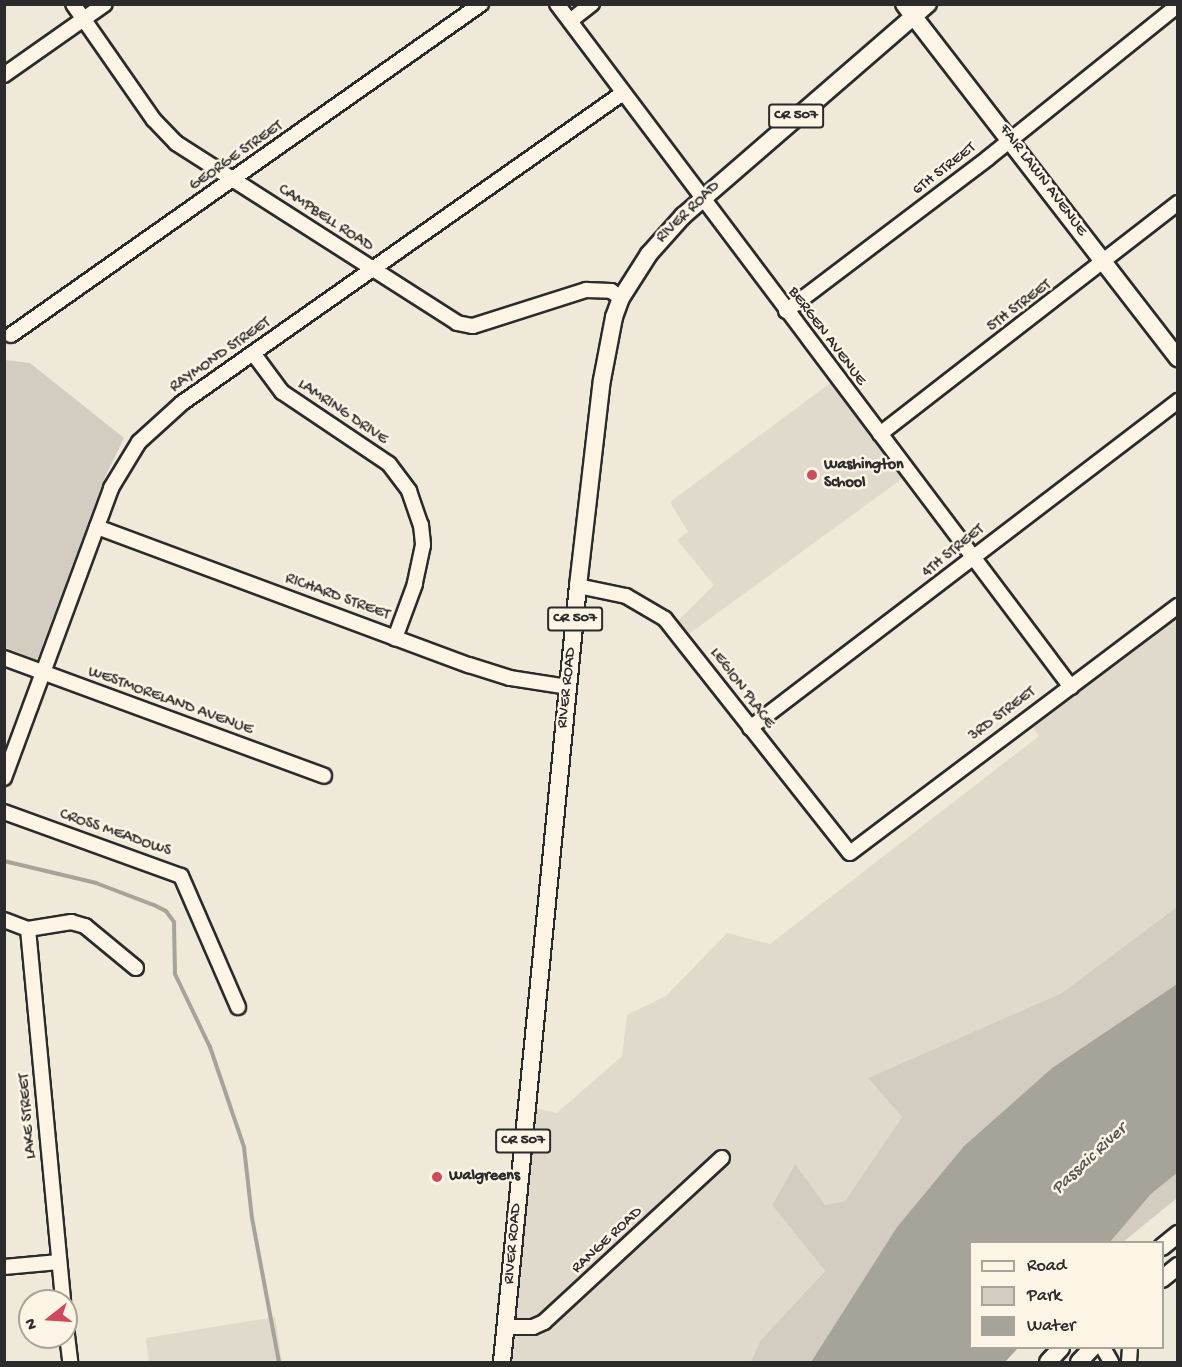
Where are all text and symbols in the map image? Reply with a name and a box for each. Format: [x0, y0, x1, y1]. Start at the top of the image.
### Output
road number: CR 507 [768, 104, 824, 128]
street label: GEORGE STREET [186, 118, 288, 196]
street label: FAIR LAWN AVENUE [994, 121, 1090, 241]
street label: 6TH STREET [909, 139, 981, 201]
street label: RIVER ROAD [653, 178, 725, 248]
street label: CAMPBELL ROAD [274, 181, 376, 257]
street label: 5TH STREET [984, 277, 1056, 337]
street label: BERGEN AVENUE [783, 284, 869, 390]
street label: RAYMOND STREET [167, 314, 275, 398]
street label: LAMRING DRIVE [293, 376, 391, 450]
place label: Washington School [824, 456, 904, 494]
marker: Washington School [805, 468, 819, 482]
street label: 4TH STREET [919, 521, 989, 583]
street label: RICHARD STREET [282, 570, 392, 626]
road number: CR 507 [546, 607, 604, 631]
street label: LEGION PLACE [704, 645, 778, 733]
street label: RIVER ROAD [554, 647, 582, 729]
street label: WESTMORELAND AVENUE [85, 663, 255, 741]
street label: 3RD STREET [966, 684, 1040, 746]
street label: CROSS MEADOWS [57, 806, 173, 862]
street label: LAKE STREET [16, 1072, 42, 1160]
water label: Passaic River [1048, 1120, 1132, 1200]
road number: CR 507 [494, 1129, 552, 1153]
place label: Walgreens [449, 1167, 520, 1187]
marker: Walgreens [430, 1170, 444, 1184]
street label: RIVER ROAD [501, 1203, 527, 1285]
street label: RANGE ROAD [569, 1203, 647, 1279]
legend [969, 1241, 1164, 1349]
text: Road [1027, 1256, 1066, 1277]
text: Park [1027, 1286, 1061, 1307]
north arrow [18, 1289, 78, 1349]
text: N [22, 1316, 43, 1332]
text: Water [1027, 1316, 1075, 1337]

